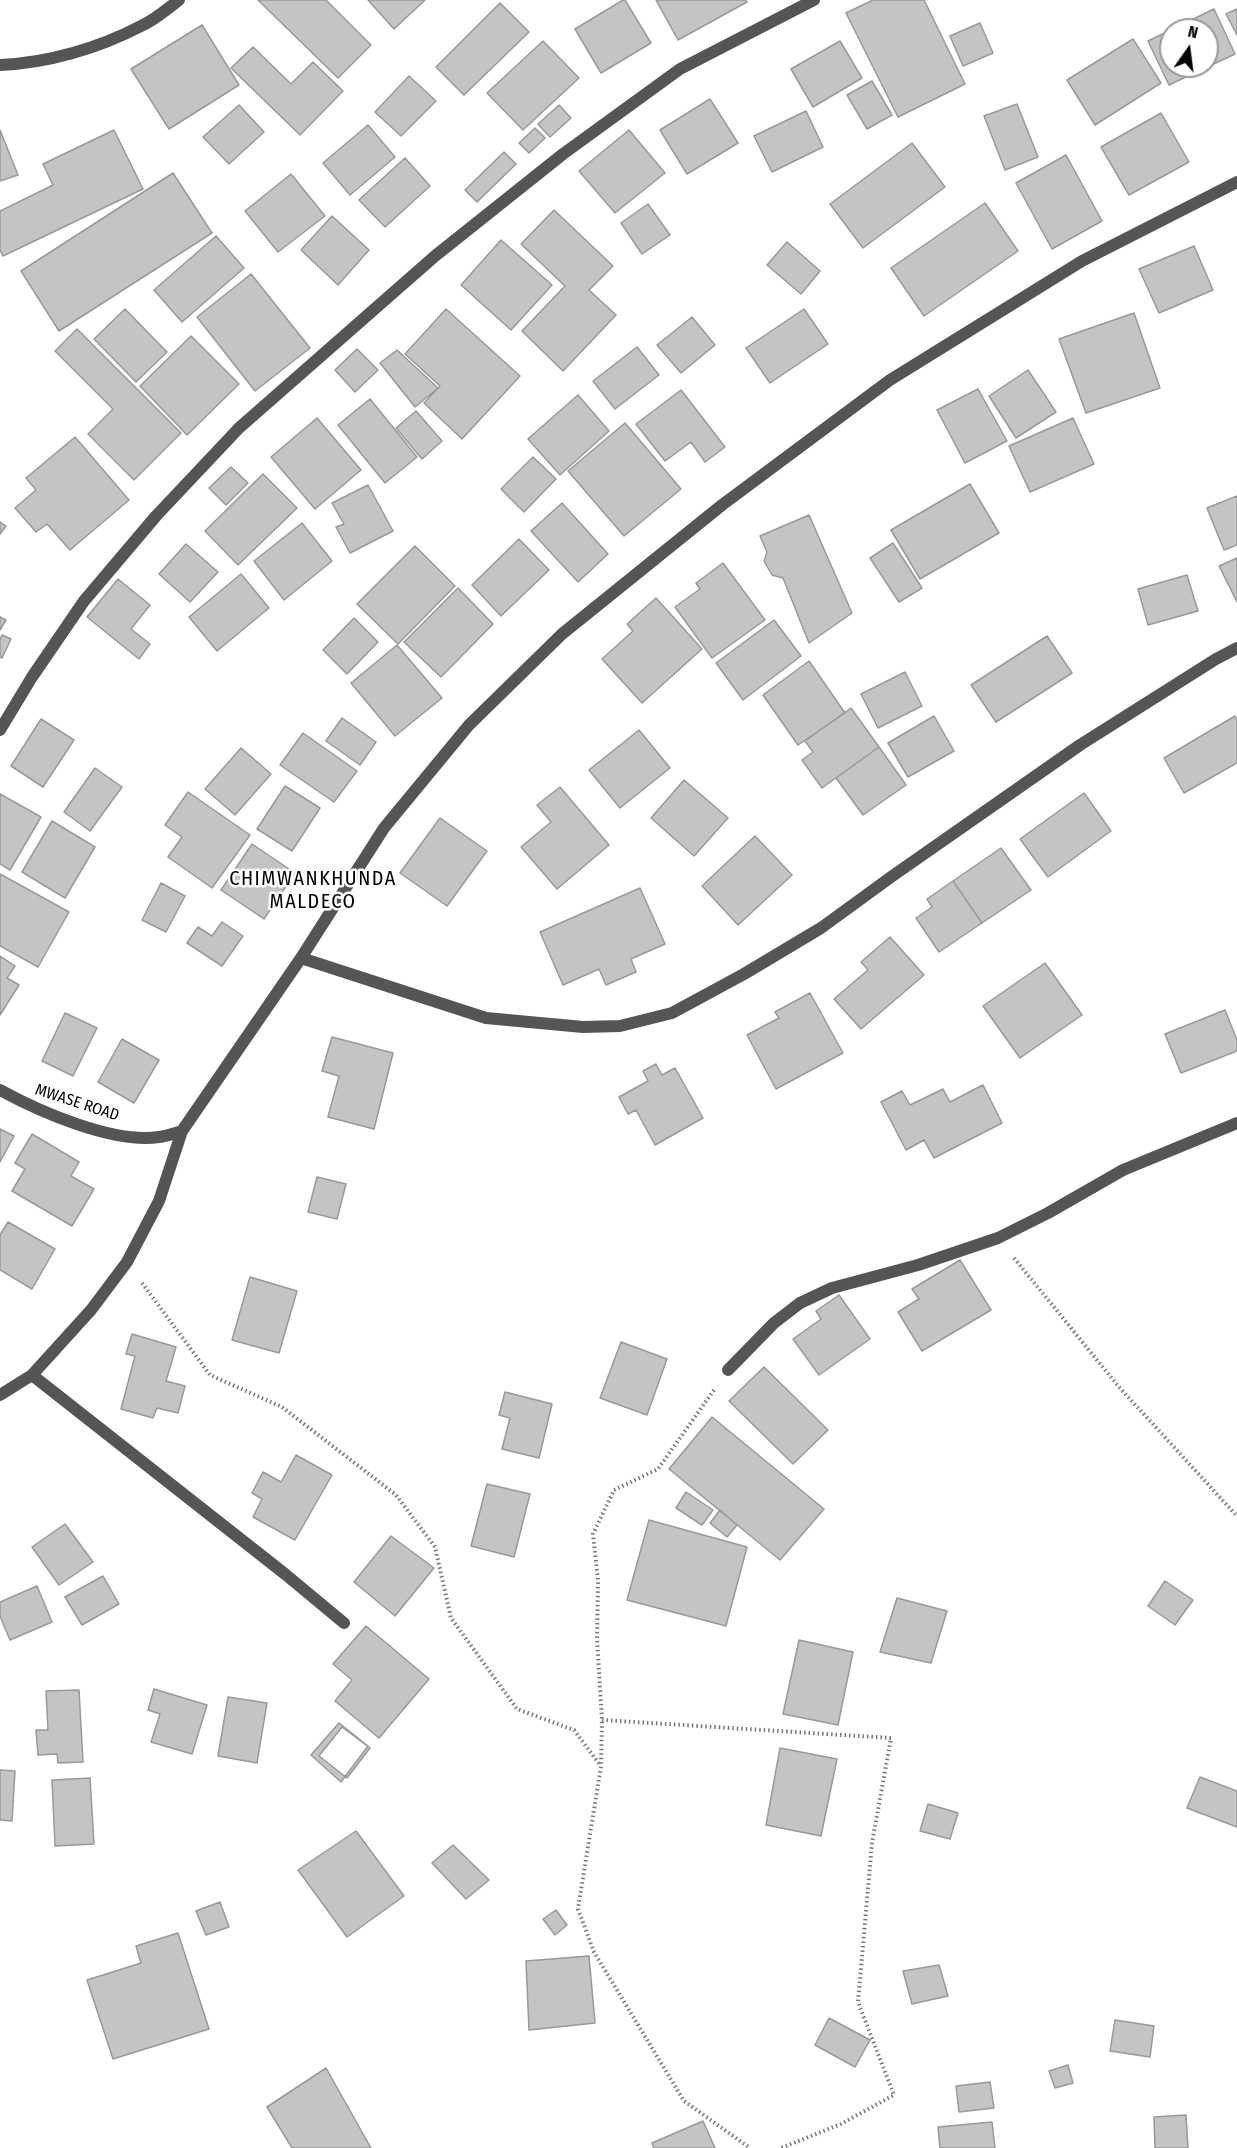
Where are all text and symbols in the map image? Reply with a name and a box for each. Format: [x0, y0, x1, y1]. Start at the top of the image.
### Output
north arrow [1159, 18, 1219, 78]
text: N [1186, 22, 1200, 42]
district label: CHIMWANKHUNDA MALDECO [229, 867, 397, 914]
street label: MWASE ROAD [33, 1080, 121, 1126]

